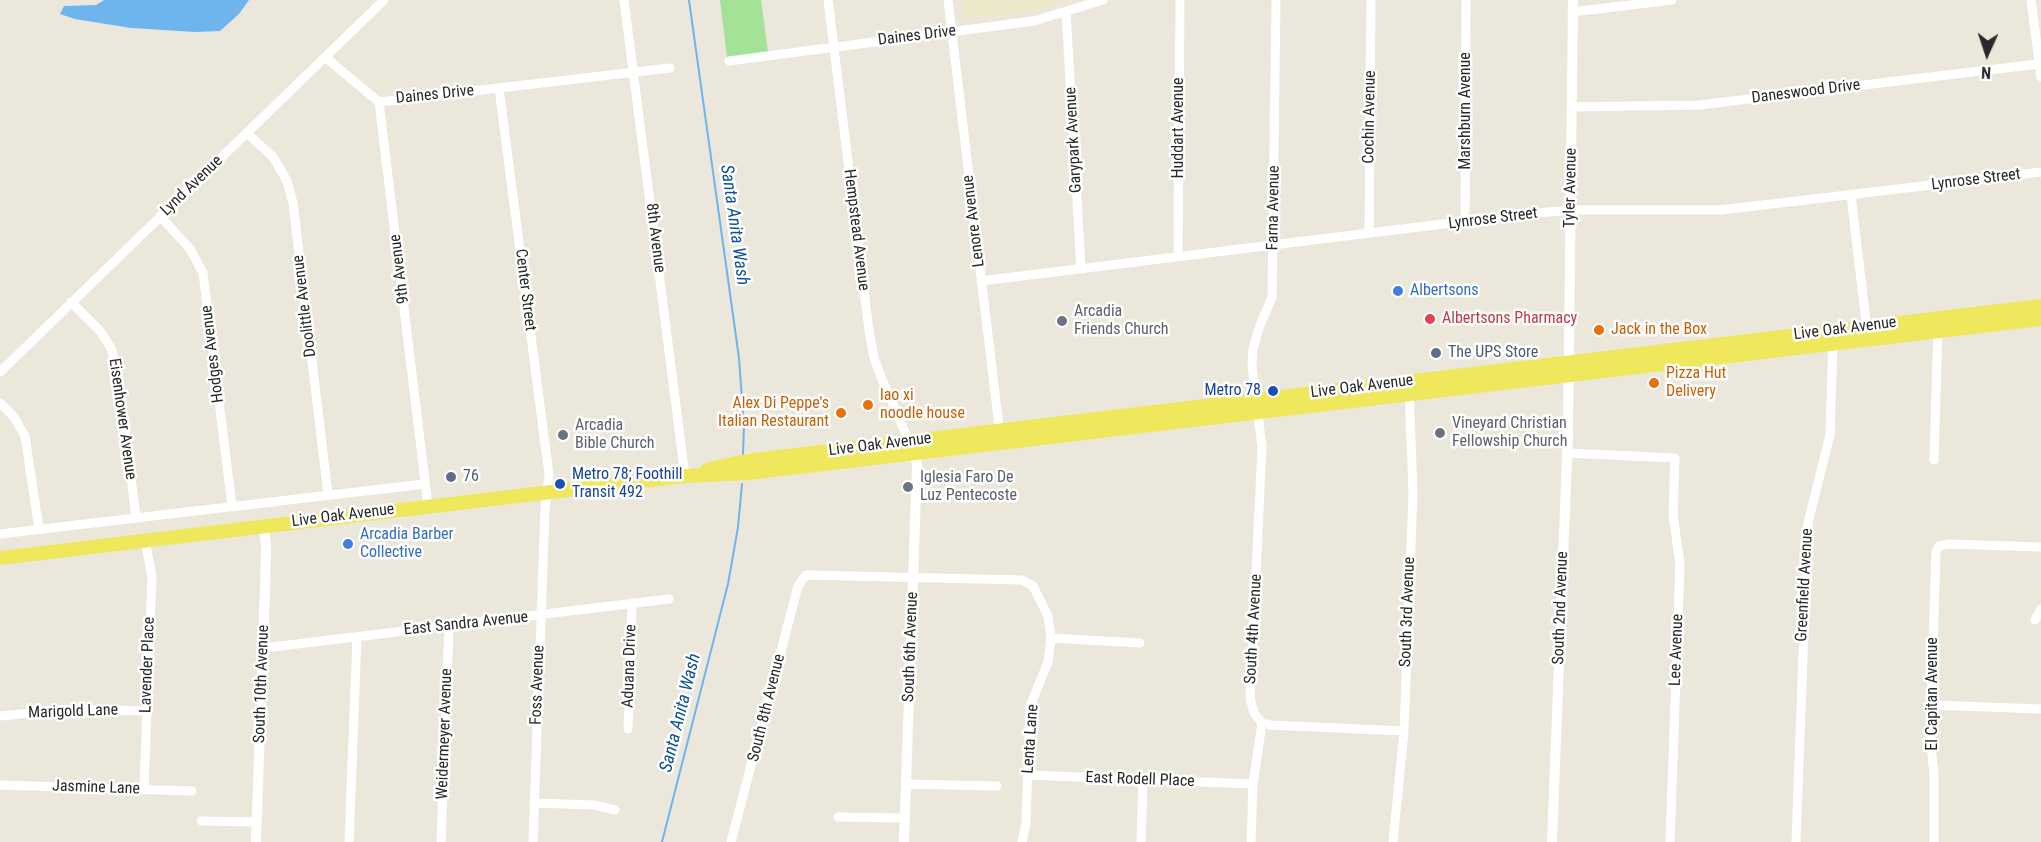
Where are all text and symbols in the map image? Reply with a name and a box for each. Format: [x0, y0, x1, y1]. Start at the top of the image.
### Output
street label: Daines Drive [877, 22, 957, 50]
north arrow [1957, 24, 2017, 84]
street label: Marshburn Avenue [1456, 52, 1476, 170]
text: N [1981, 63, 1991, 82]
street label: Cochin Avenue [1360, 70, 1380, 164]
street label: Daneswood Drive [1751, 76, 1861, 108]
street label: Huddart Avenue [1169, 78, 1189, 178]
street label: Daines Drive [395, 81, 475, 109]
street label: Garypark Avenue [1062, 86, 1086, 194]
street label: Tyler Avenue [1561, 148, 1581, 228]
street label: Lynd Avenue [157, 152, 227, 220]
water label: Santa Anita Wash [715, 163, 753, 287]
street label: Farna Avenue [1264, 165, 1284, 251]
street label: Lynrose Street [1930, 165, 2022, 195]
street label: Hempstead Avenue [839, 168, 873, 292]
street label: Lenore Avenue [959, 174, 989, 268]
street label: 8th Avenue [641, 202, 669, 274]
street label: Lynrose Street [1447, 204, 1539, 234]
street label: 9th Avenue [386, 233, 414, 305]
street label: Center Street [510, 248, 540, 332]
street label: Doolittle Avenue [289, 254, 321, 358]
place label: Albertsons [1410, 281, 1479, 301]
marker: Albertsons [1391, 284, 1405, 298]
place label: Arcadia Friends Church [1074, 302, 1169, 340]
street label: Hodges Avenue [197, 304, 229, 404]
place label: Albertsons Pharmacy [1442, 309, 1577, 329]
marker: Albertsons Pharmacy [1423, 312, 1437, 326]
street label: Live Oak Avenue [1793, 313, 1897, 345]
marker: Arcadia Friends Church [1055, 314, 1069, 328]
place label: Jack in the Box [1611, 320, 1707, 340]
marker: Jack in the Box [1592, 323, 1606, 337]
place label: The UPS Store [1448, 343, 1538, 363]
marker: The UPS Store [1429, 346, 1443, 360]
street label: Eisenhower Avenue [104, 357, 140, 481]
place label: Pizza Hut Delivery [1666, 364, 1726, 402]
street label: Live Oak Avenue [1310, 371, 1414, 403]
marker: Pizza Hut Delivery [1647, 376, 1661, 390]
place label: Metro 78 [1204, 381, 1261, 401]
marker: Metro 78 [1266, 384, 1280, 398]
place label: lao xi noodle house [880, 386, 965, 424]
place label: Alex Di Peppe's Italian Restaurant [718, 394, 829, 432]
marker: lao xi noodle house [861, 398, 875, 412]
marker: Alex Di Peppe's Italian Restaurant [834, 406, 848, 420]
place label: Vineyard Christian Fellowship Church [1452, 414, 1567, 452]
place label: Arcadia Bible Church [575, 416, 655, 454]
marker: Vineyard Christian Fellowship Church [1433, 426, 1447, 440]
marker: Arcadia Bible Church [556, 428, 570, 442]
street label: Live Oak Avenue [828, 429, 932, 461]
place label: Metro 78; Foothill Transit 492 [572, 465, 683, 503]
place label: 76 [463, 467, 479, 487]
place label: Iglesia Faro De Luz Pentecoste [920, 468, 1017, 506]
marker: 76 [444, 470, 458, 484]
marker: Metro 78; Foothill Transit 492 [553, 477, 567, 491]
marker: Iglesia Faro De Luz Pentecoste [901, 480, 915, 494]
street label: Live Oak Avenue [291, 500, 395, 532]
place label: Arcadia Barber Collective [360, 525, 453, 563]
street label: Greenfield Avenue [1792, 528, 1818, 642]
marker: Arcadia Barber Collective [341, 537, 355, 551]
street label: South 2nd Avenue [1549, 551, 1573, 665]
street label: South 3rd Avenue [1396, 556, 1420, 668]
street label: South 4th Avenue [1242, 573, 1266, 685]
street label: South 6th Avenue [899, 592, 923, 702]
street label: East Sandra Avenue [403, 608, 529, 640]
street label: Lee Avenue [1666, 614, 1688, 686]
street label: Lavender Place [137, 617, 159, 713]
street label: Aduana Drive [619, 624, 641, 708]
street label: South 10th Avenue [250, 625, 274, 743]
street label: El Capitan Avenue [1923, 637, 1943, 751]
street label: Foss Avenue [527, 645, 549, 725]
water label: Santa Anita Wash [656, 651, 706, 775]
street label: South 8th Avenue [744, 652, 790, 764]
street label: Weidermeyer Avenue [433, 668, 457, 800]
street label: Marigold Lane [28, 701, 118, 723]
street label: Lenta Lane [1019, 704, 1043, 774]
street label: East Rodell Place [1085, 768, 1195, 792]
street label: Jasmine Lane [52, 777, 140, 799]

